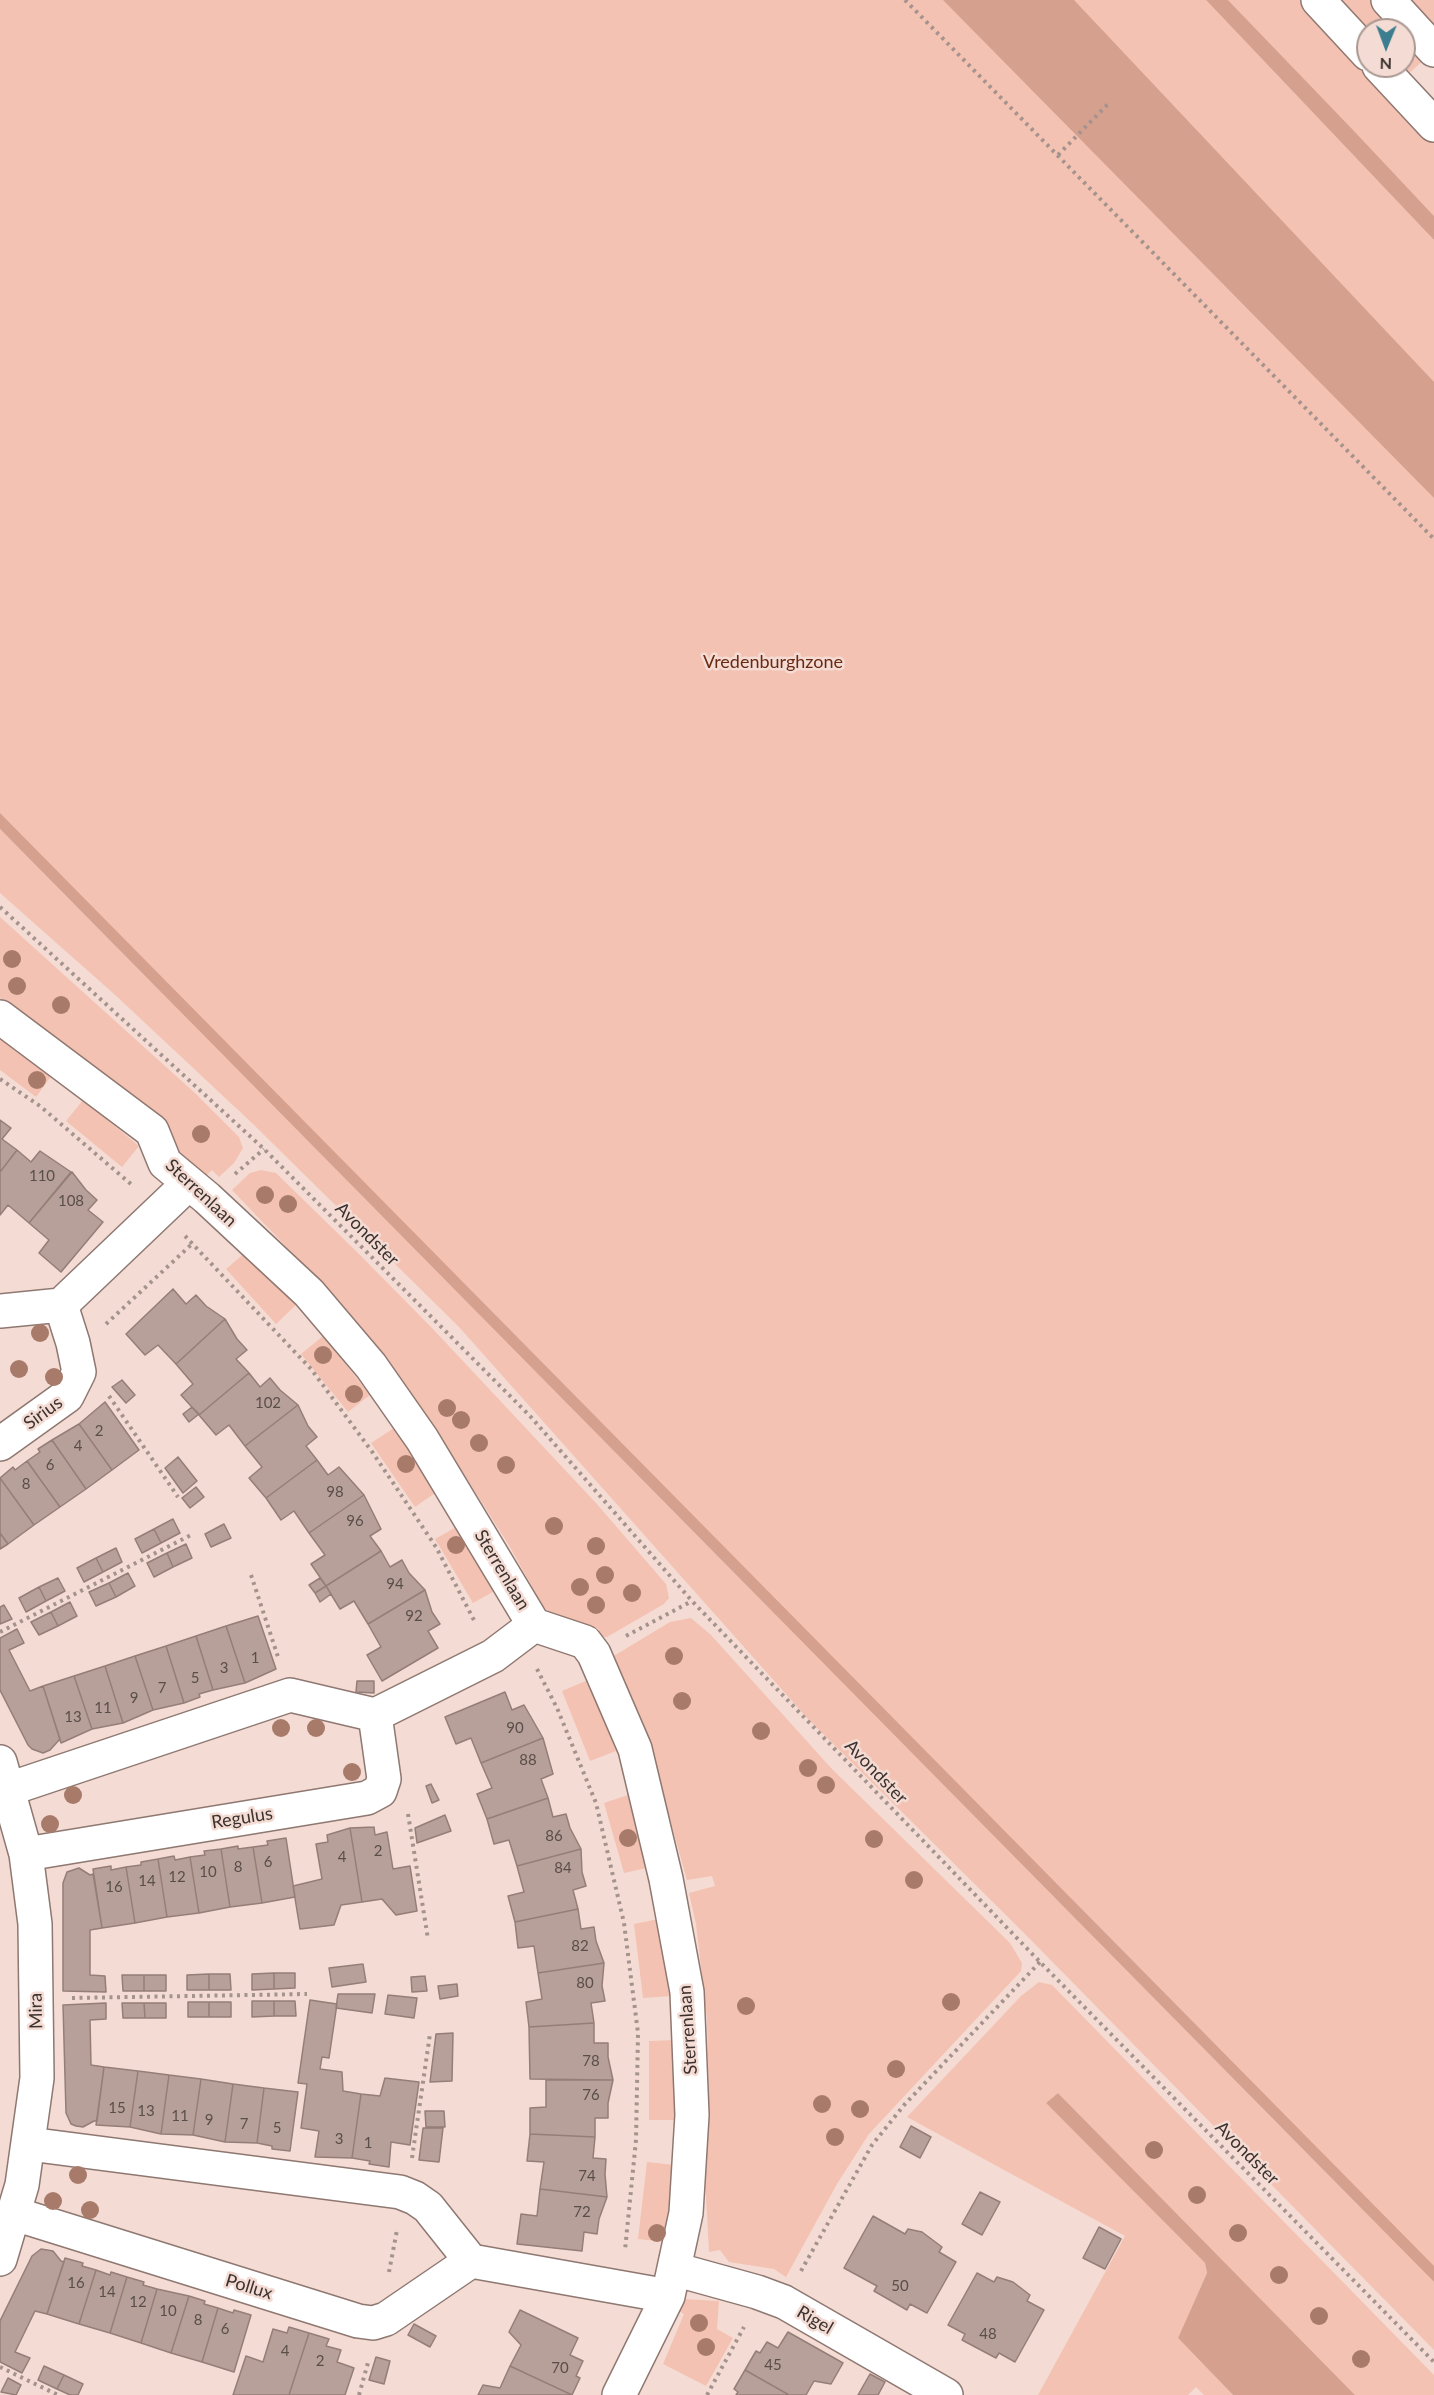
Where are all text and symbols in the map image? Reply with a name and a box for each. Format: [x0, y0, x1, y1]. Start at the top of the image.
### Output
north arrow [1356, 18, 1416, 78]
text: N [1379, 55, 1392, 74]
park label: Vredenburghzone [703, 651, 843, 673]
street label: Sterrenlaan [161, 1155, 241, 1231]
house number: 110 [29, 1167, 55, 1185]
house number: 108 [58, 1192, 84, 1210]
street label: Avondster [331, 1198, 403, 1270]
street label: Sirius [19, 1392, 67, 1434]
house number: 102 [255, 1394, 281, 1412]
house number: 2 [95, 1422, 103, 1440]
house number: 4 [74, 1437, 82, 1455]
house number: 6 [46, 1456, 54, 1474]
house number: 8 [22, 1475, 30, 1493]
house number: 98 [326, 1483, 344, 1501]
house number: 96 [346, 1512, 364, 1530]
street label: Sterrenlaan [470, 1526, 534, 1614]
house number: 94 [386, 1575, 404, 1593]
house number: 92 [405, 1607, 423, 1625]
house number: 1 [251, 1649, 259, 1667]
house number: 3 [220, 1659, 228, 1677]
house number: 5 [191, 1669, 199, 1687]
house number: 7 [158, 1679, 166, 1697]
house number: 9 [130, 1689, 138, 1707]
house number: 11 [94, 1699, 112, 1717]
house number: 13 [64, 1708, 82, 1726]
house number: 90 [506, 1719, 524, 1737]
street label: Avondster [840, 1735, 912, 1809]
house number: 88 [519, 1751, 537, 1769]
street label: Regulus [210, 1803, 274, 1833]
house number: 86 [545, 1827, 563, 1845]
house number: 2 [374, 1842, 382, 1860]
house number: 4 [338, 1848, 346, 1866]
house number: 6 [264, 1853, 272, 1871]
house number: 8 [234, 1858, 242, 1876]
house number: 84 [554, 1859, 572, 1877]
house number: 10 [199, 1863, 217, 1881]
house number: 12 [168, 1868, 186, 1886]
house number: 14 [138, 1872, 156, 1890]
house number: 16 [105, 1878, 123, 1896]
house number: 82 [571, 1937, 589, 1955]
house number: 80 [576, 1974, 594, 1992]
street label: Sterrenlaan [674, 1984, 702, 2076]
street label: Mira [25, 1993, 47, 2029]
house number: 78 [582, 2052, 600, 2070]
house number: 76 [582, 2086, 600, 2104]
house number: 15 [108, 2099, 126, 2117]
house number: 13 [137, 2102, 155, 2120]
house number: 11 [171, 2107, 189, 2125]
house number: 9 [205, 2111, 213, 2129]
house number: 7 [240, 2115, 248, 2133]
street label: Avondster [1211, 2117, 1283, 2189]
house number: 5 [273, 2119, 281, 2137]
house number: 3 [335, 2130, 343, 2148]
house number: 1 [364, 2134, 372, 2152]
house number: 74 [578, 2167, 596, 2185]
house number: 72 [573, 2203, 591, 2221]
street label: Pollux [223, 2270, 275, 2304]
house number: 16 [67, 2274, 85, 2292]
house number: 50 [891, 2277, 909, 2295]
house number: 14 [98, 2283, 116, 2301]
house number: 12 [129, 2293, 147, 2311]
street label: Rigel [793, 2301, 837, 2339]
house number: 10 [159, 2302, 177, 2320]
house number: 8 [194, 2311, 202, 2329]
house number: 6 [221, 2320, 229, 2338]
house number: 48 [979, 2325, 997, 2343]
house number: 4 [281, 2342, 289, 2360]
house number: 2 [316, 2352, 324, 2370]
house number: 45 [764, 2356, 782, 2374]
house number: 70 [551, 2359, 569, 2377]

